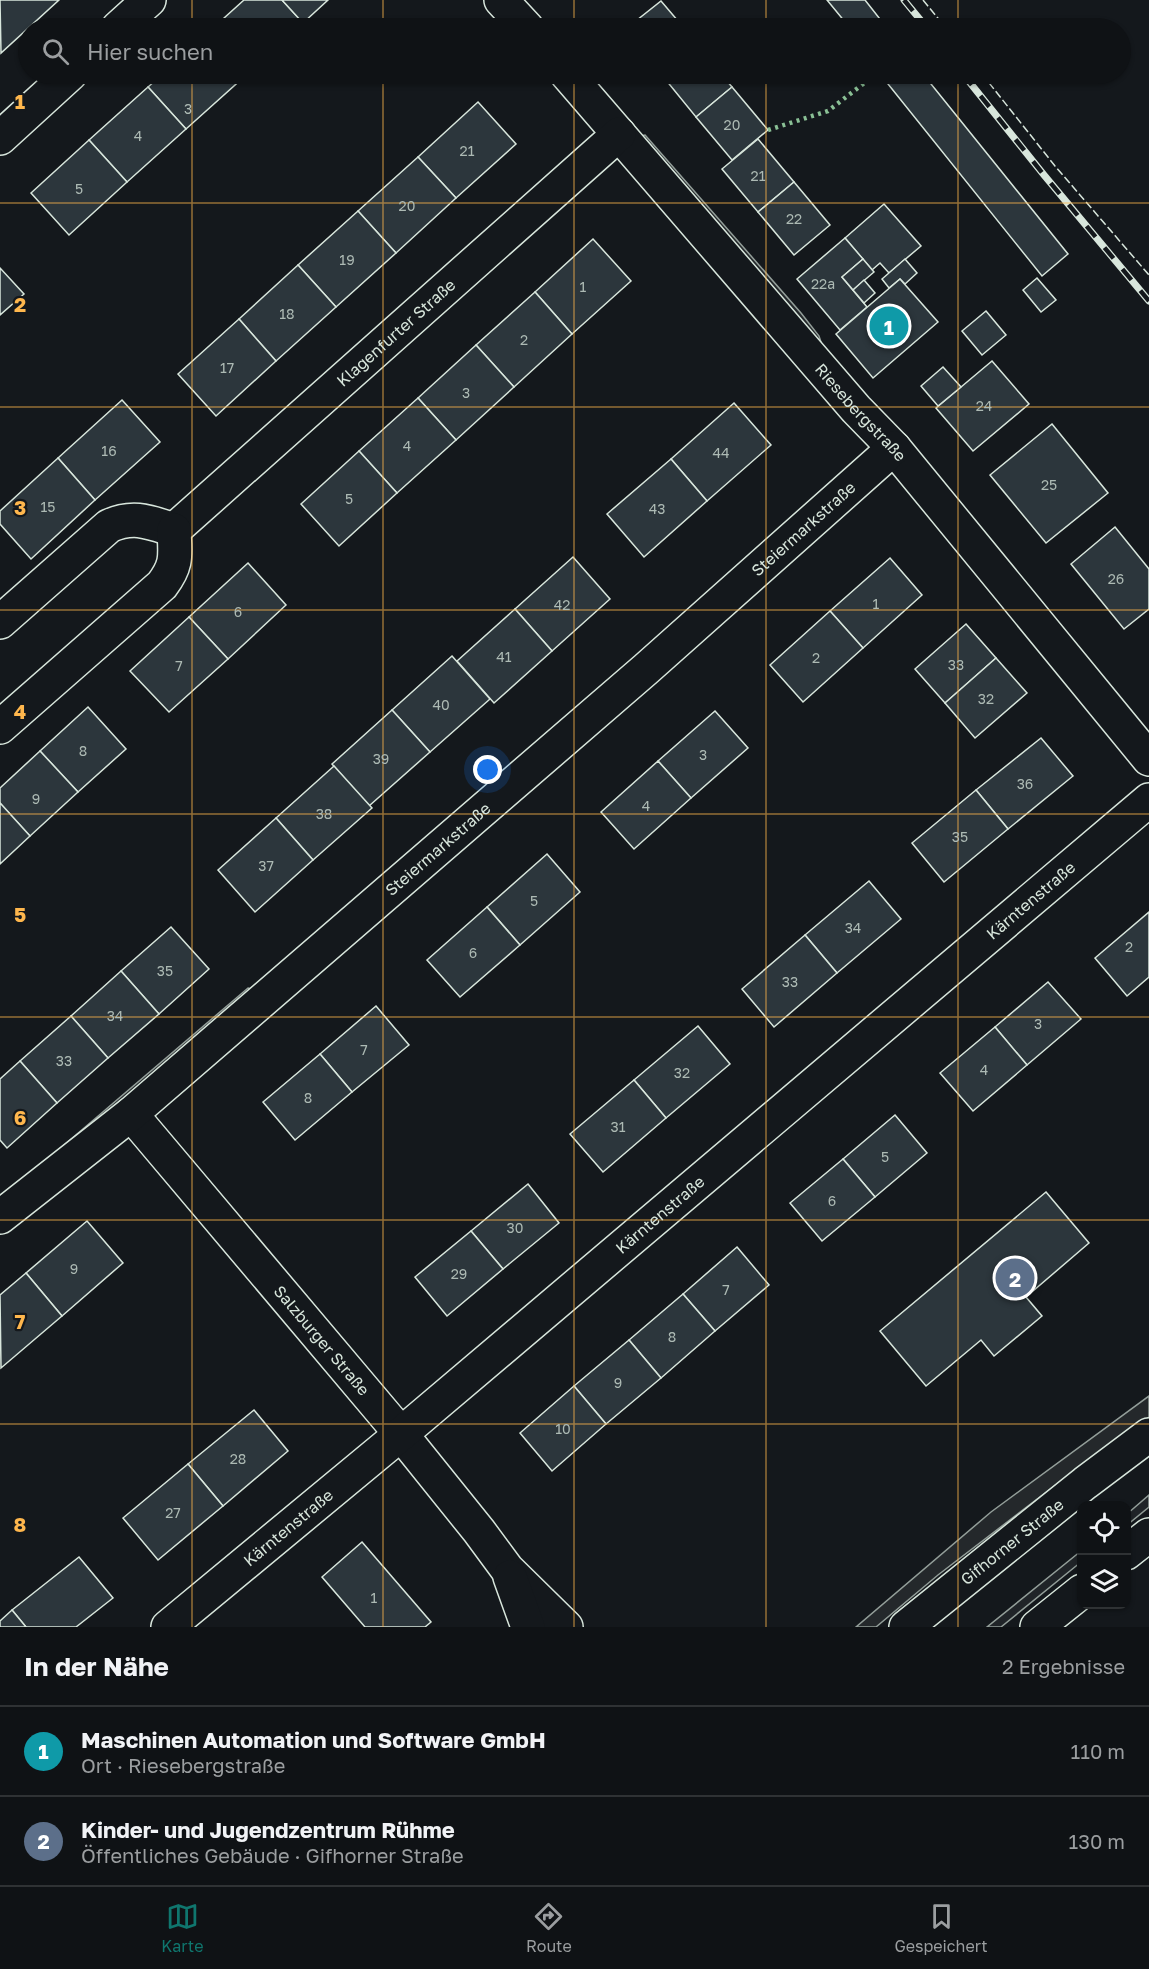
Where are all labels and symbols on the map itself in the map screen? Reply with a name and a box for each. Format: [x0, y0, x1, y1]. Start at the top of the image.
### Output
text: 1 [15, 89, 25, 113]
house number: 3 [184, 100, 192, 117]
house number: 20 [724, 116, 740, 133]
house number: 4 [134, 127, 142, 144]
house number: 21 [460, 142, 475, 159]
house number: 21 [751, 167, 766, 184]
house number: 5 [75, 180, 83, 197]
house number: 20 [399, 197, 415, 214]
house number: 22 [786, 210, 802, 227]
house number: 19 [339, 251, 355, 268]
street label: Klagenfurter Straße [332, 275, 459, 391]
house number: 22a [811, 275, 835, 292]
house number: 1 [580, 278, 587, 295]
text: 2 [14, 292, 26, 316]
pin: 1 [870, 304, 908, 348]
house number: 18 [279, 305, 295, 322]
house number: 2 [520, 331, 528, 348]
house number: 17 [220, 359, 234, 376]
street label: Riesebergstraße [811, 359, 911, 465]
house number: 3 [462, 384, 470, 401]
house number: 24 [976, 397, 992, 414]
house number: 4 [403, 437, 411, 454]
house number: 16 [101, 442, 117, 459]
house number: 44 [712, 444, 730, 461]
house number: 25 [1041, 476, 1057, 493]
street label: Steiermarkstraße [747, 477, 859, 580]
house number: 5 [345, 490, 353, 507]
text: 3 [14, 495, 26, 519]
house number: 15 [41, 498, 55, 515]
house number: 43 [649, 500, 665, 517]
house number: 26 [1108, 570, 1124, 587]
house number: 1 [873, 595, 880, 612]
house number: 42 [554, 596, 570, 613]
house number: 6 [234, 603, 242, 620]
house number: 41 [496, 648, 512, 665]
house number: 2 [812, 649, 820, 666]
house number: 33 [948, 656, 964, 673]
house number: 7 [175, 657, 183, 674]
house number: 32 [978, 690, 994, 707]
house number: 40 [432, 696, 450, 713]
text: 4 [14, 699, 26, 723]
house number: 8 [79, 742, 87, 759]
house number: 3 [699, 746, 707, 763]
house number: 39 [373, 750, 389, 767]
your location [473, 755, 502, 784]
house number: 36 [1017, 775, 1033, 792]
house number: 9 [32, 790, 40, 807]
house number: 4 [642, 797, 650, 814]
street label: Steiermarkstraße [381, 798, 494, 900]
house number: 38 [316, 805, 332, 822]
house number: 35 [952, 828, 968, 845]
house number: 37 [258, 857, 274, 874]
street label: Kärntenstraße [982, 857, 1079, 943]
house number: 5 [530, 892, 538, 909]
text: 5 [14, 902, 26, 926]
house number: 34 [845, 919, 861, 936]
house number: 2 [1125, 938, 1133, 955]
house number: 6 [469, 944, 477, 961]
house number: 35 [157, 962, 173, 979]
house number: 33 [782, 973, 798, 990]
house number: 34 [107, 1007, 123, 1024]
house number: 3 [1034, 1015, 1042, 1032]
house number: 7 [360, 1041, 368, 1058]
house number: 33 [56, 1052, 72, 1069]
house number: 4 [980, 1061, 988, 1078]
house number: 32 [674, 1064, 690, 1081]
house number: 8 [304, 1089, 312, 1106]
text: 6 [14, 1105, 26, 1129]
house number: 31 [611, 1118, 626, 1135]
house number: 5 [881, 1148, 889, 1165]
street label: Kärntenstraße [612, 1171, 708, 1258]
house number: 6 [828, 1192, 836, 1209]
house number: 30 [507, 1219, 523, 1236]
pin: 2 [996, 1256, 1034, 1300]
house number: 9 [70, 1260, 78, 1277]
house number: 29 [451, 1265, 467, 1282]
street label: Salzburger Straße [270, 1281, 374, 1399]
house number: 7 [722, 1281, 730, 1298]
text: 7 [15, 1309, 26, 1333]
house number: 8 [668, 1328, 676, 1345]
house number: 9 [614, 1374, 622, 1391]
house number: 10 [555, 1420, 571, 1437]
house number: 28 [230, 1450, 246, 1467]
street label: Kärntenstraße [239, 1485, 337, 1570]
street label: Gifhorner Straße [956, 1494, 1068, 1589]
house number: 27 [165, 1504, 181, 1521]
text: 8 [14, 1512, 26, 1536]
house number: 1 [371, 1589, 378, 1606]

